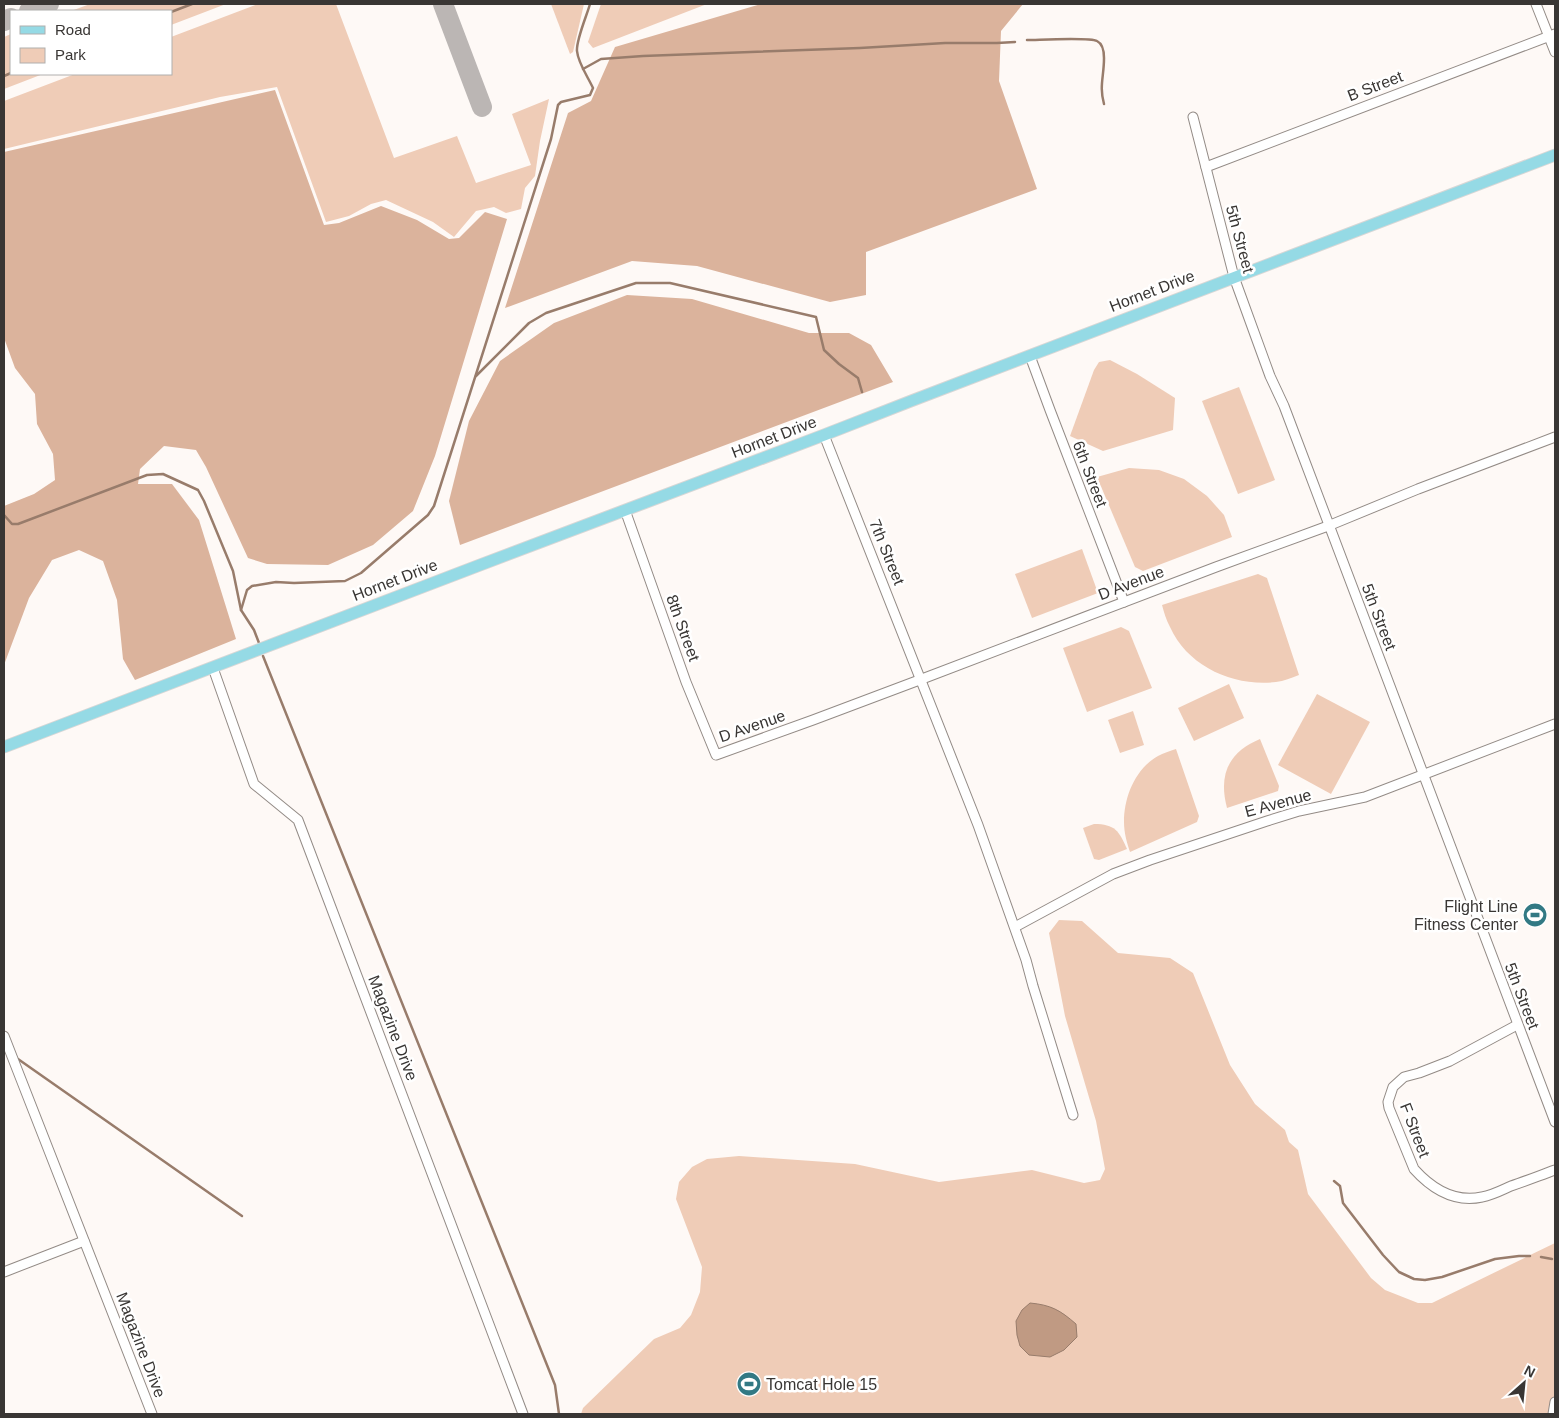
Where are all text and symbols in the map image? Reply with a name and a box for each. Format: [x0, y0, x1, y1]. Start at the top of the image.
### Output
legend [10, 10, 172, 75]
text: Road [55, 21, 91, 38]
text: Park [55, 46, 86, 63]
street label: B Street [1345, 68, 1406, 104]
street label: 5th Street [1223, 203, 1257, 275]
street label: Hornet Drive [1107, 267, 1197, 315]
street label: Hornet Drive [729, 413, 819, 461]
street label: 6th Street [1070, 439, 1111, 510]
street label: 7th Street [866, 517, 908, 588]
street label: Hornet Drive [350, 556, 440, 604]
street label: D Avenue [1096, 563, 1166, 603]
street label: 5th Street [1359, 582, 1400, 653]
street label: 8th Street [663, 592, 703, 664]
street label: D Avenue [717, 707, 788, 745]
street label: E Avenue [1243, 786, 1313, 820]
place label: Flight Line Fitness Center [1414, 898, 1519, 933]
sports icon: Flight Line Fitness Center [1522, 902, 1548, 928]
street label: 5th Street [1502, 961, 1543, 1032]
street label: Magazine Drive [365, 973, 421, 1083]
street label: F Street [1397, 1100, 1433, 1160]
street label: Magazine Drive [113, 1290, 169, 1400]
north arrow [1499, 1358, 1549, 1408]
text: N [1522, 1362, 1538, 1381]
sports icon: Tomcat Hole 15 [736, 1371, 762, 1397]
place label: Tomcat Hole 15 [766, 1376, 877, 1393]

